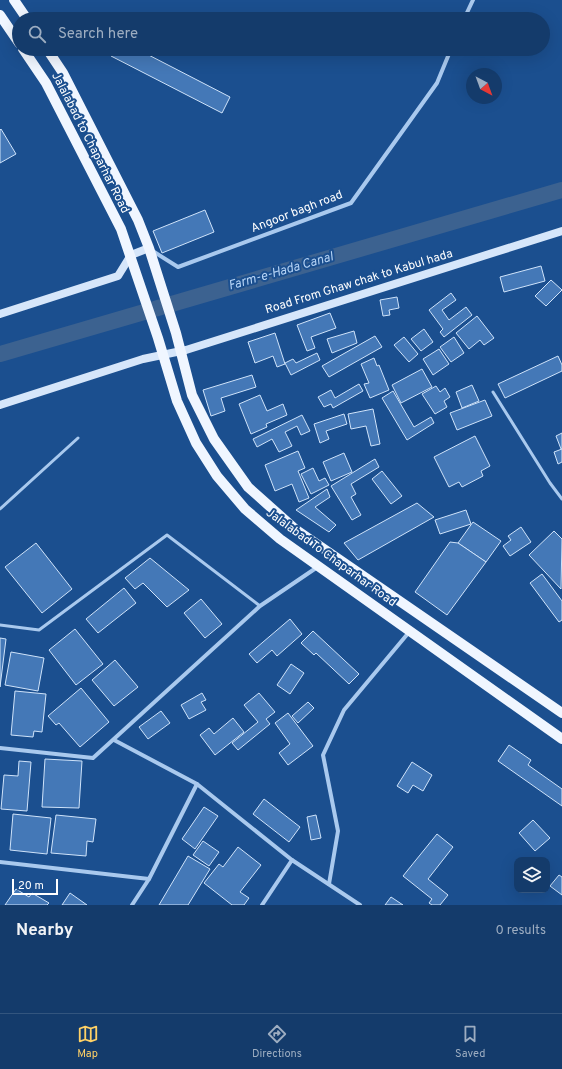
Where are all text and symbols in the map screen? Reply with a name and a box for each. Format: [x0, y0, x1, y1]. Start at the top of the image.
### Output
search box [12, 12, 550, 56]
icon: search [26, 23, 48, 45]
text: Search here [58, 25, 138, 44]
north arrow [466, 68, 502, 104]
street label: Jalalabad to Chaparhar Road [47, 70, 133, 216]
street label: Angoor bagh road [249, 187, 345, 237]
street label: Road From Ghaw chak to Kabul hada [263, 246, 455, 318]
water label: Farm-e-Hada Canal [227, 249, 336, 295]
street label: Jalalabad To Chaparhar Road [263, 505, 399, 611]
map controls [514, 857, 550, 893]
button: layers [514, 857, 550, 893]
scale bar [12, 877, 58, 896]
text: 20 m [18, 879, 44, 893]
text: Nearby [16, 920, 73, 942]
text: 0 results [495, 923, 546, 939]
tab: Map [77, 1023, 99, 1061]
tab: Directions [252, 1023, 302, 1061]
tab: Saved [455, 1023, 485, 1061]

